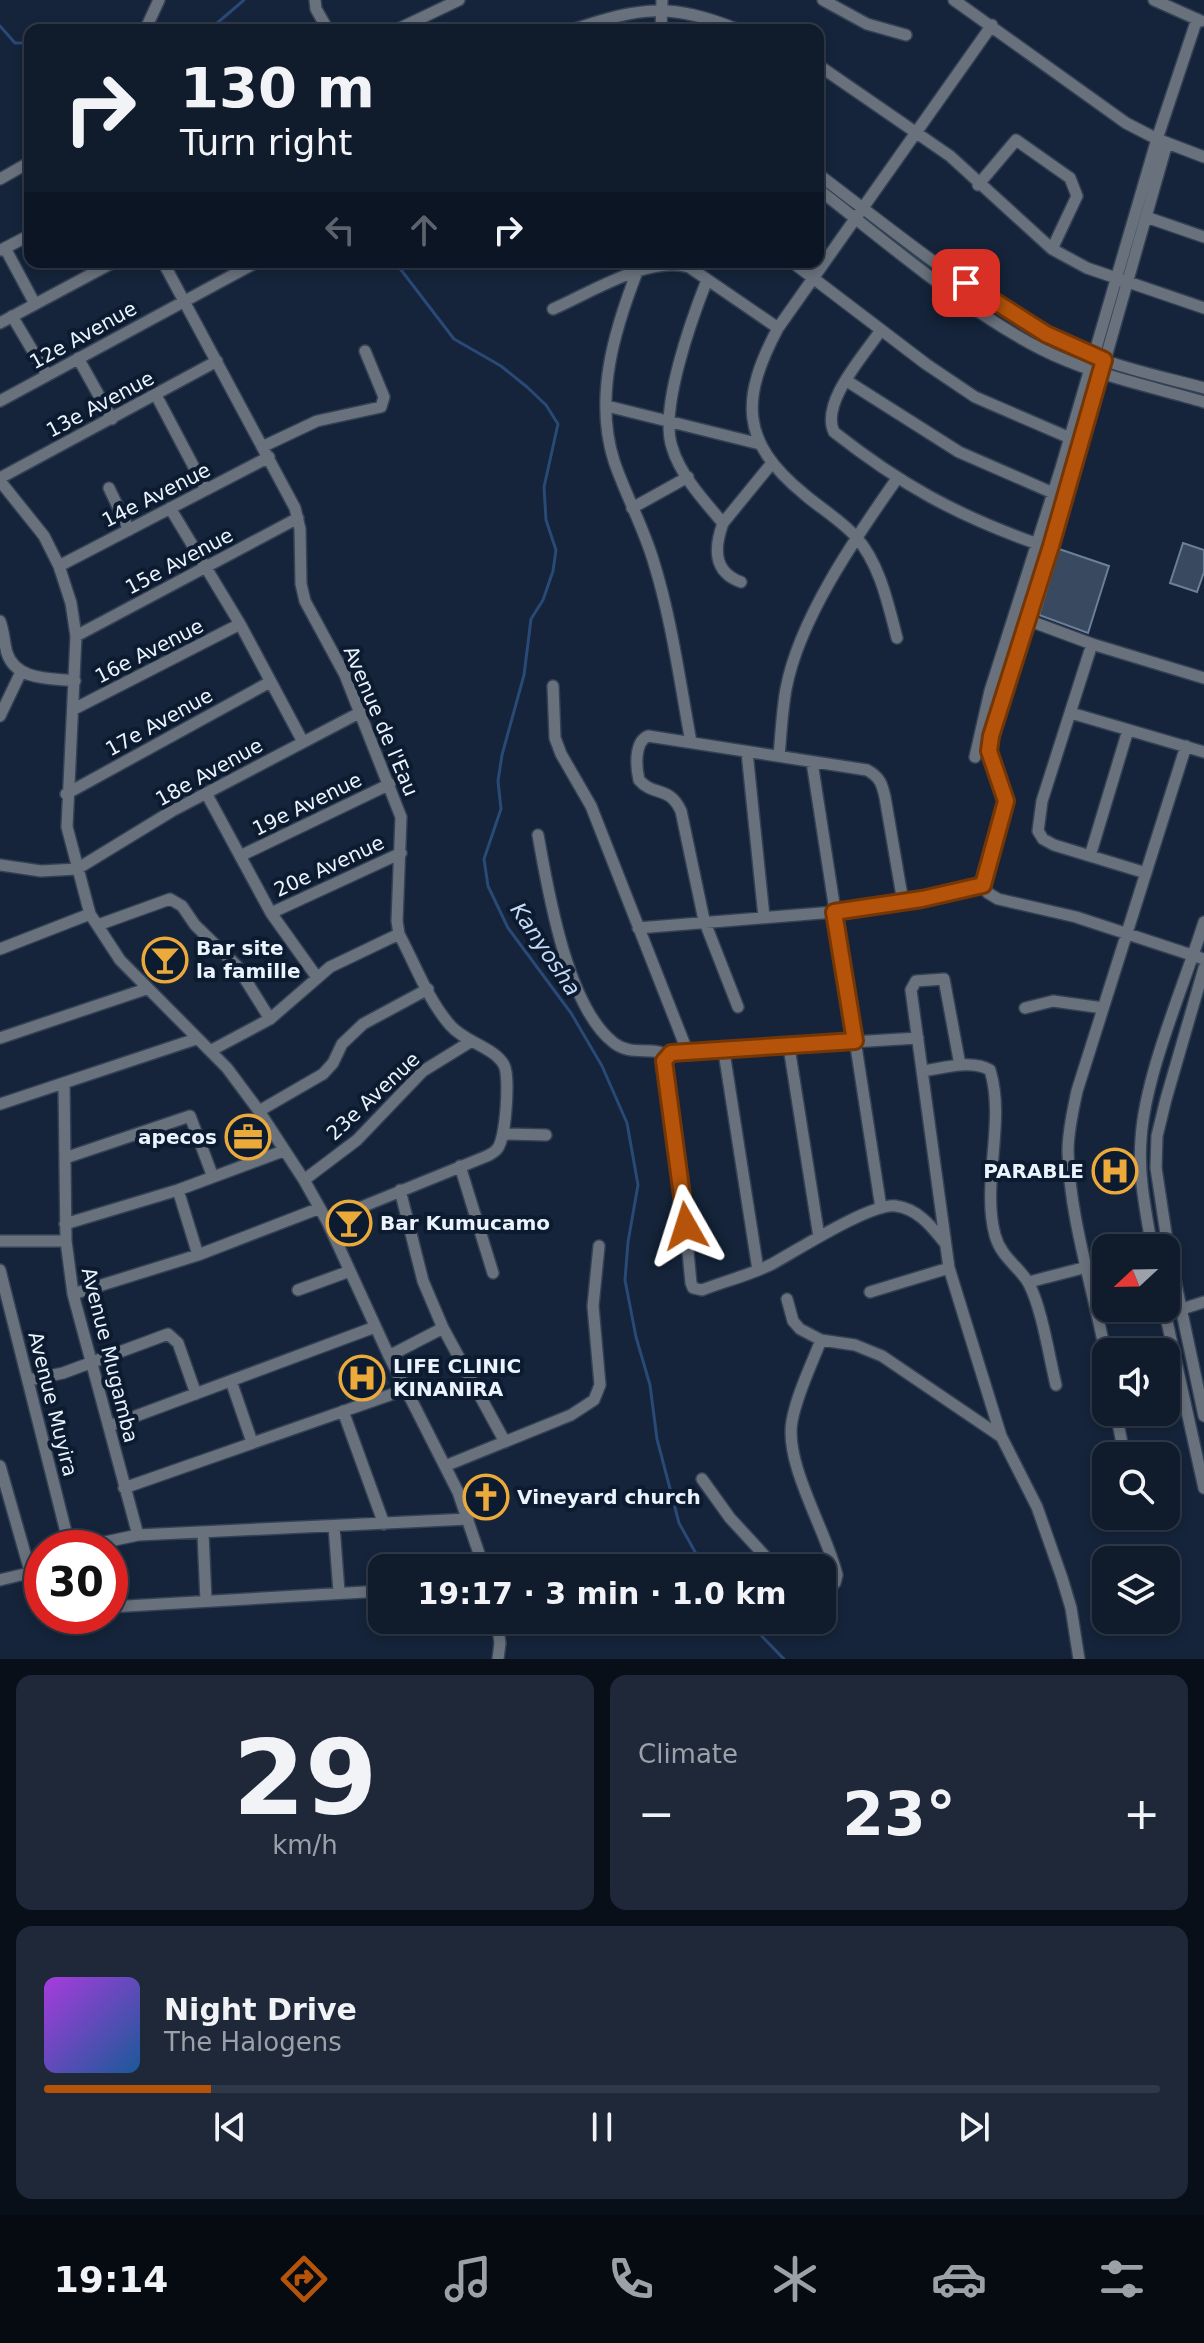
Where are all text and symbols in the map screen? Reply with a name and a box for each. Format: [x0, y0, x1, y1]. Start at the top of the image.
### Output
text: 130 m [180, 55, 375, 120]
icon: right [48, 56, 152, 160]
text: Turn right [180, 122, 352, 163]
icon: left [318, 208, 362, 252]
icon: ahead [402, 208, 446, 252]
icon: right [486, 208, 530, 252]
pin [932, 249, 1000, 317]
icon: arrive [944, 261, 988, 305]
street label: 12e Avenue [25, 296, 141, 374]
street label: 13e Avenue [42, 366, 158, 442]
street label: 14e Avenue [98, 457, 214, 533]
street label: 15e Avenue [121, 523, 237, 599]
street label: 16e Avenue [91, 613, 207, 689]
street label: Avenue de l'Eau [339, 642, 423, 800]
street label: 17e Avenue [101, 683, 217, 761]
street label: 18e Avenue [151, 733, 267, 811]
street label: 19e Avenue [249, 767, 365, 841]
street label: 20e Avenue [270, 830, 388, 902]
water label: Kanyosha [505, 898, 586, 1000]
bar icon: Bar site la famille [141, 936, 189, 984]
place label: Bar site la famille [196, 936, 300, 983]
street label: 23e Avenue [322, 1047, 424, 1145]
office icon: apecos [224, 1113, 272, 1161]
place label: apecos [138, 1125, 217, 1149]
hospital icon: PARABLE [1091, 1147, 1139, 1195]
place label: PARABLE [983, 1159, 1084, 1183]
position arrow [644, 1184, 728, 1268]
bar icon: Bar Kumucamo [325, 1199, 373, 1247]
place label: Bar Kumucamo [380, 1211, 550, 1235]
north arrow [1092, 1234, 1180, 1322]
map controls [1092, 1234, 1180, 1634]
street label: Avenue Mugamba [77, 1265, 143, 1445]
street label: Avenue Muyira [23, 1329, 83, 1479]
button: sound [1092, 1338, 1180, 1426]
hospital icon: LIFE CLINIC KINANIRA [338, 1354, 386, 1402]
place label: LIFE CLINIC KINANIRA [393, 1354, 521, 1401]
button: search [1092, 1442, 1180, 1530]
church icon: Vineyard church [462, 1473, 510, 1521]
place label: Vineyard church [517, 1485, 701, 1509]
speed limit sign: 30 [24, 1530, 128, 1634]
button: layers [1092, 1546, 1180, 1634]
text: 19:17 · 3 min · 1.0 km [417, 1576, 787, 1611]
text: 29 [233, 1717, 377, 1839]
text: Climate [638, 1739, 738, 1769]
text: 23° [842, 1779, 956, 1849]
text: − [638, 1788, 675, 1839]
text: + [1123, 1788, 1160, 1839]
text: km/h [272, 1830, 338, 1860]
text: Night Drive [164, 1992, 357, 2027]
text: The Halogens [164, 2027, 342, 2057]
icon: previous [208, 2105, 252, 2149]
icon: pause [580, 2105, 624, 2149]
icon: next [952, 2105, 996, 2149]
icon: directions [276, 2251, 332, 2307]
icon: music [440, 2251, 496, 2307]
icon: phone [603, 2251, 659, 2307]
icon: climate [767, 2251, 823, 2307]
icon: car [931, 2251, 987, 2307]
icon: filters [1094, 2251, 1150, 2307]
text: 19:14 [54, 2259, 168, 2300]

